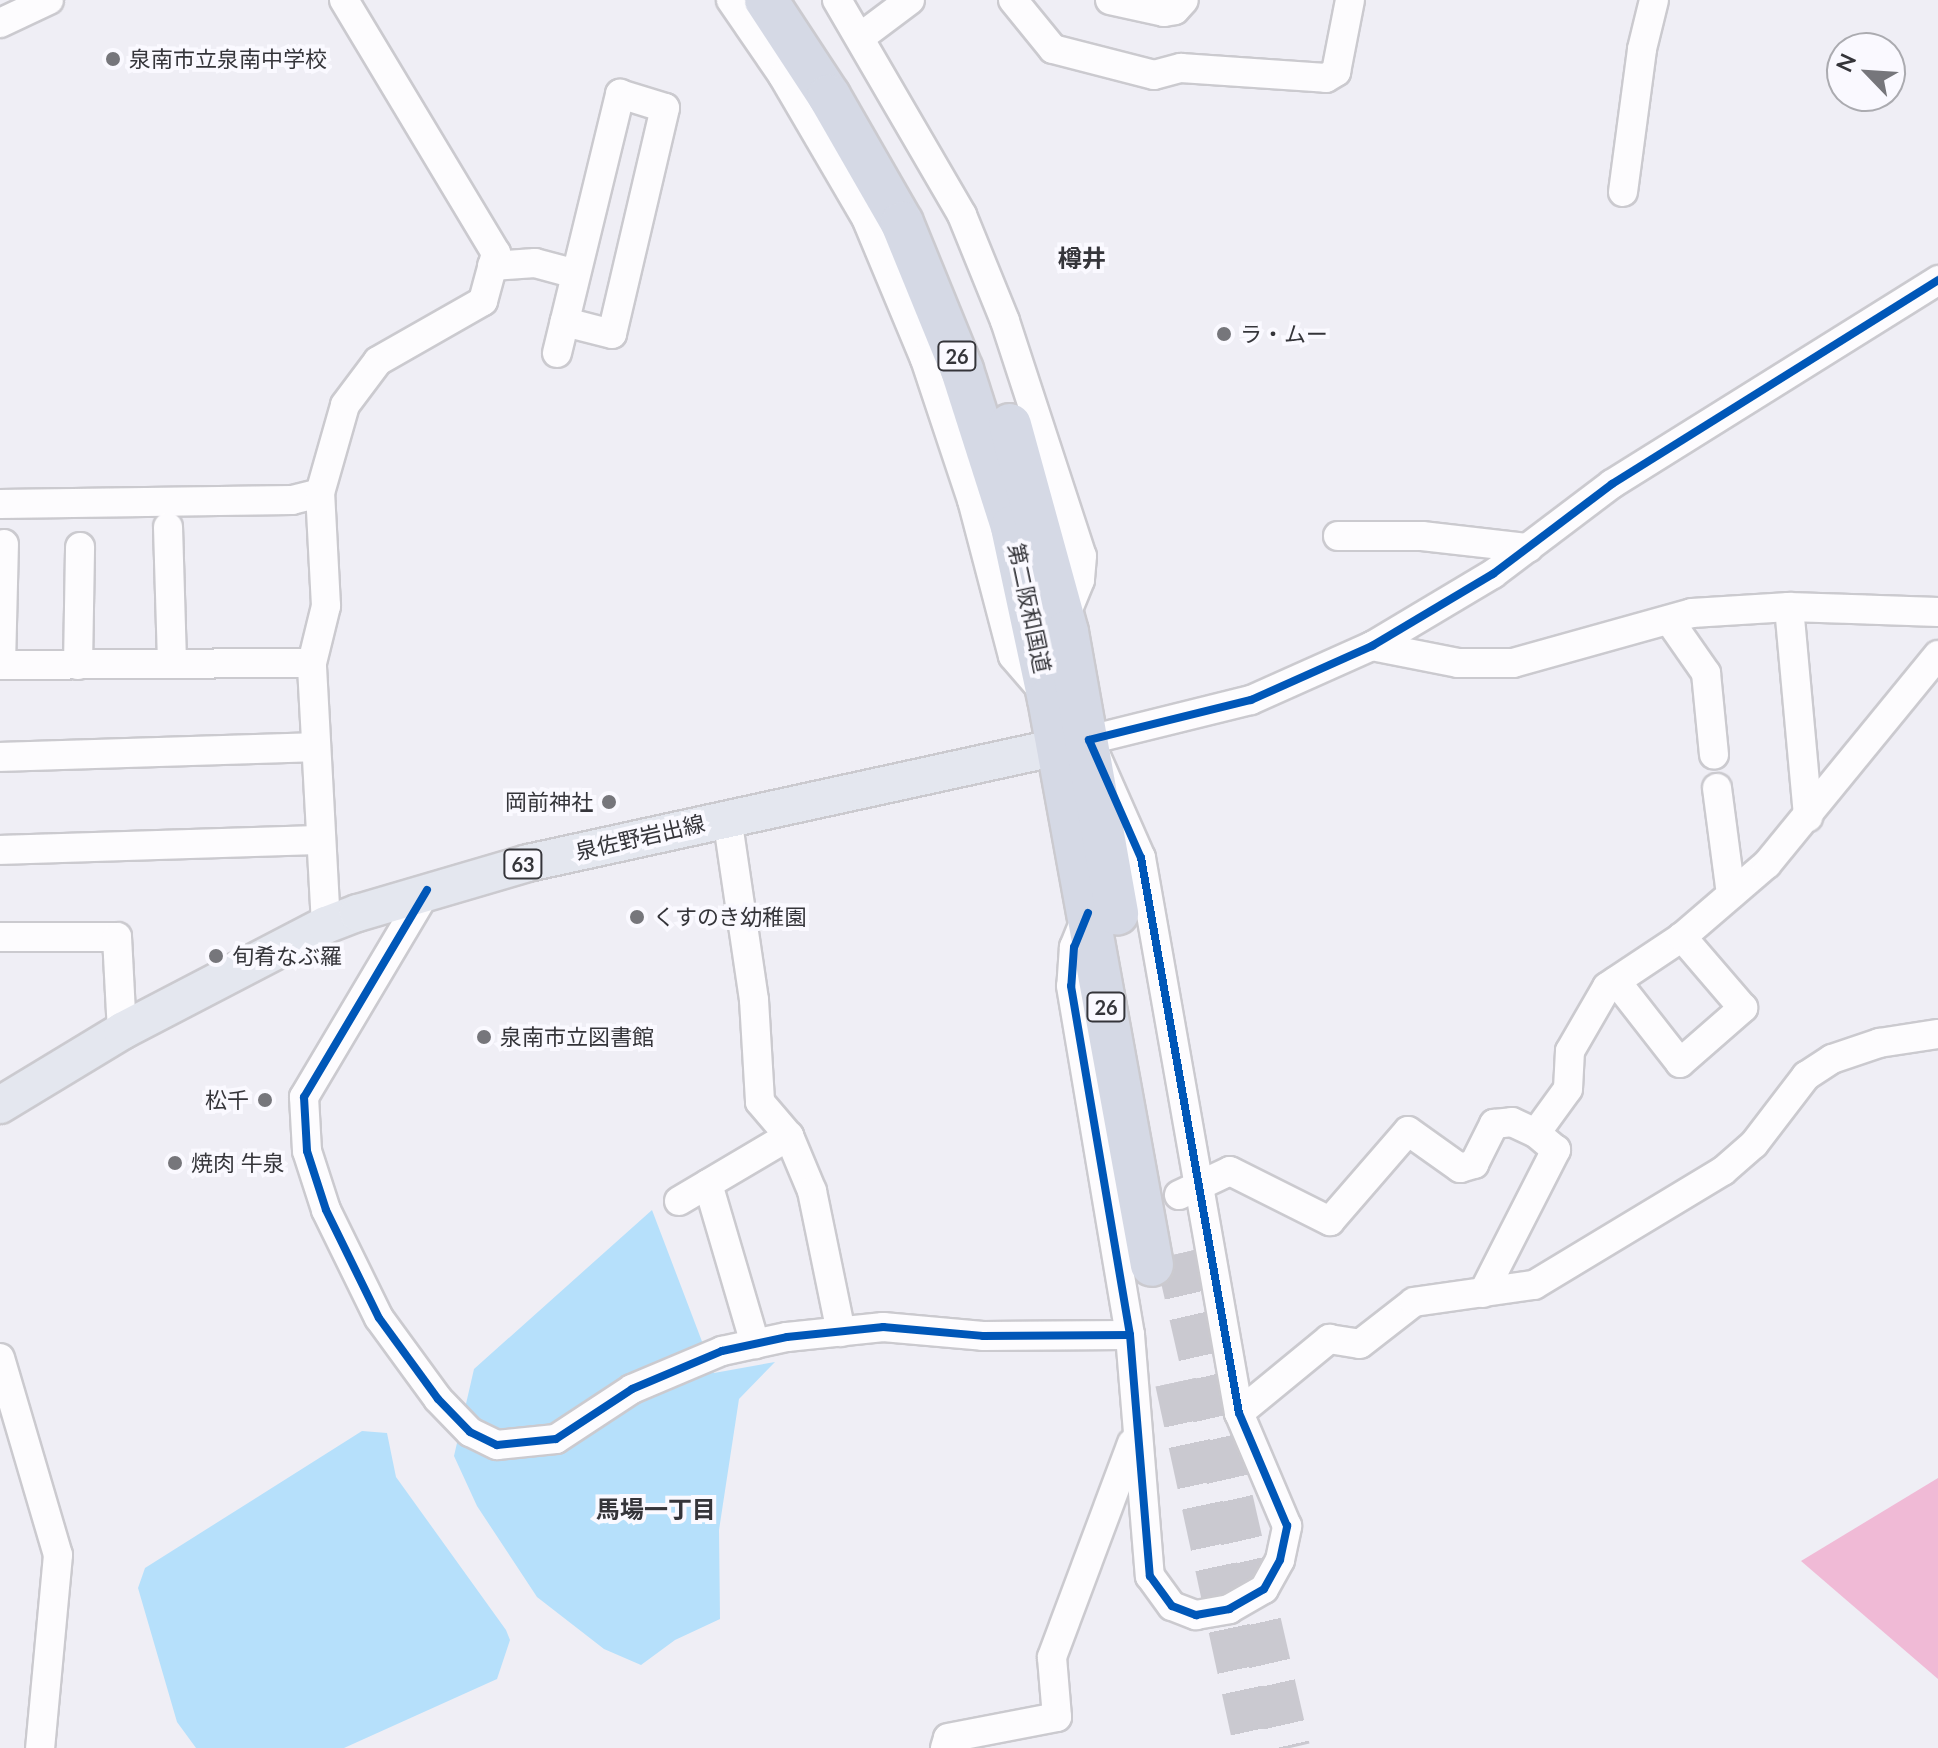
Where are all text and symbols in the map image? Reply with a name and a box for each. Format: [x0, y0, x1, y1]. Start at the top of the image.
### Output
north arrow [1826, 32, 1906, 112]
place label: 泉南市立泉南中学校 [129, 46, 327, 72]
text: N [1830, 49, 1861, 76]
marker: 泉南市立泉南中学校 [104, 50, 122, 68]
district label: 樽井 [1058, 244, 1106, 272]
place label: ラ・ムー [1240, 321, 1328, 347]
marker: ラ・ムー [1215, 325, 1233, 343]
road number: 26 [937, 340, 977, 372]
street label: 第二阪和国道 [1003, 541, 1057, 675]
place label: 岡前神社 [505, 789, 593, 815]
marker: 岡前神社 [600, 793, 618, 811]
street label: 泉佐野岩出線 [573, 809, 707, 865]
road number: 63 [503, 848, 543, 880]
place label: くすのき幼稚園 [653, 904, 807, 930]
marker: くすのき幼稚園 [628, 908, 646, 926]
place label: 旬肴なぶ羅 [232, 943, 342, 969]
marker: 旬肴なぶ羅 [207, 947, 225, 965]
road number: 26 [1086, 991, 1126, 1023]
place label: 泉南市立図書館 [500, 1024, 654, 1050]
marker: 泉南市立図書館 [475, 1028, 493, 1046]
place label: 松千 [205, 1087, 249, 1113]
marker: 松千 [256, 1091, 274, 1109]
place label: 焼肉 牛泉 [191, 1150, 285, 1176]
marker: 焼肉 牛泉 [166, 1154, 184, 1172]
district label: 馬場一丁目 [596, 1495, 716, 1523]

